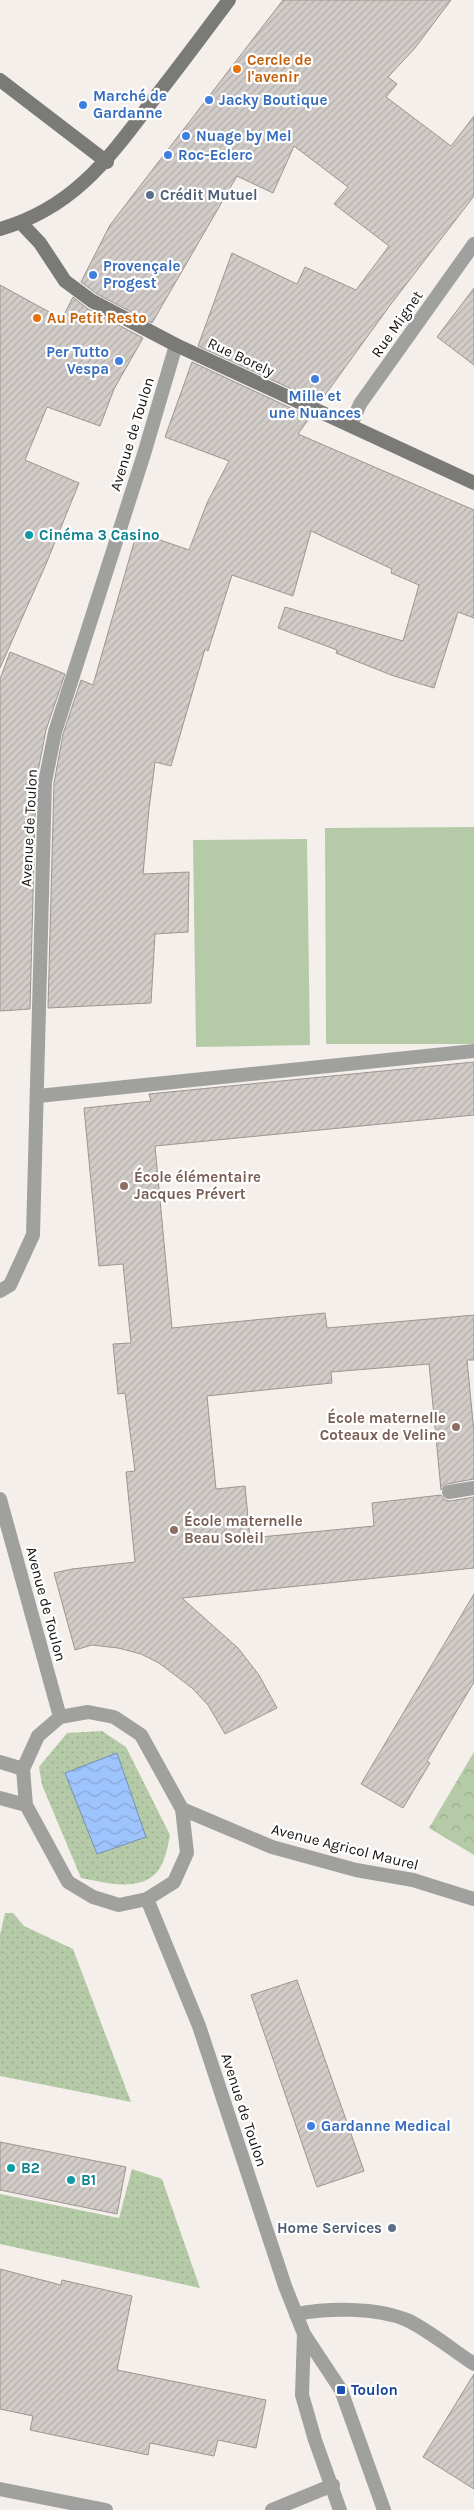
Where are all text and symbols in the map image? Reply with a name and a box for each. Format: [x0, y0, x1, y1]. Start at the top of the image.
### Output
place label: Cercle de l'avenir [247, 51, 312, 86]
marker: Cercle de l'avenir [231, 63, 243, 75]
place label: Marché de Gardanne [93, 87, 167, 122]
place label: Jacky Boutique [219, 91, 327, 109]
marker: Jacky Boutique [203, 94, 215, 106]
marker: Marché de Gardanne [77, 99, 89, 111]
place label: Nuage by Mel [196, 127, 292, 145]
marker: Nuage by Mel [180, 130, 192, 142]
place label: Roc-Eclerc [178, 146, 253, 164]
marker: Roc-Eclerc [162, 149, 174, 161]
place label: Crédit Mutuel [160, 186, 258, 204]
marker: Crédit Mutuel [144, 189, 156, 201]
place label: Provençale Progest [103, 257, 180, 292]
marker: Provençale Progest [87, 269, 99, 281]
street label: Rue Mignet [367, 287, 427, 361]
place label: Au Petit Resto [47, 309, 147, 327]
marker: Au Petit Resto [31, 312, 43, 324]
street label: Rue Borely [205, 334, 277, 380]
place label: Per Tutto Vespa [46, 343, 109, 378]
marker: Per Tutto Vespa [113, 355, 125, 367]
marker: Mille et une Nuances [309, 373, 321, 385]
street label: Avenue de Toulon [106, 375, 158, 493]
place label: Mille et une Nuances [269, 387, 361, 422]
place label: Cinéma 3 Casino [39, 526, 160, 544]
marker: Cinéma 3 Casino [23, 529, 35, 541]
street label: Avenue de Toulon [17, 769, 41, 887]
place label: École élémentaire Jacques Prévert [134, 1167, 261, 1203]
marker: École élémentaire Jacques Prévert [118, 1180, 130, 1192]
place label: École maternelle Coteaux de Veline [320, 1408, 446, 1444]
marker: École maternelle Coteaux de Veline [450, 1421, 462, 1433]
place label: École maternelle Beau Soleil [184, 1511, 303, 1547]
marker: École maternelle Beau Soleil [168, 1524, 180, 1536]
street label: Avenue de Toulon [22, 1545, 70, 1663]
street label: Avenue Agricol Maurel [270, 1820, 420, 1874]
street label: Avenue de Toulon [217, 2051, 271, 2169]
place label: Gardanne Medical [321, 2117, 451, 2135]
marker: Gardanne Medical [305, 2120, 317, 2132]
place label: B2 [21, 2159, 40, 2177]
marker: B2 [5, 2162, 17, 2174]
place label: B1 [81, 2171, 96, 2189]
marker: B1 [65, 2174, 77, 2186]
place label: Home Services [277, 2219, 382, 2237]
marker: Home Services [386, 2222, 398, 2234]
place label: Toulon [351, 2381, 398, 2399]
marker: Toulon [335, 2384, 347, 2396]

